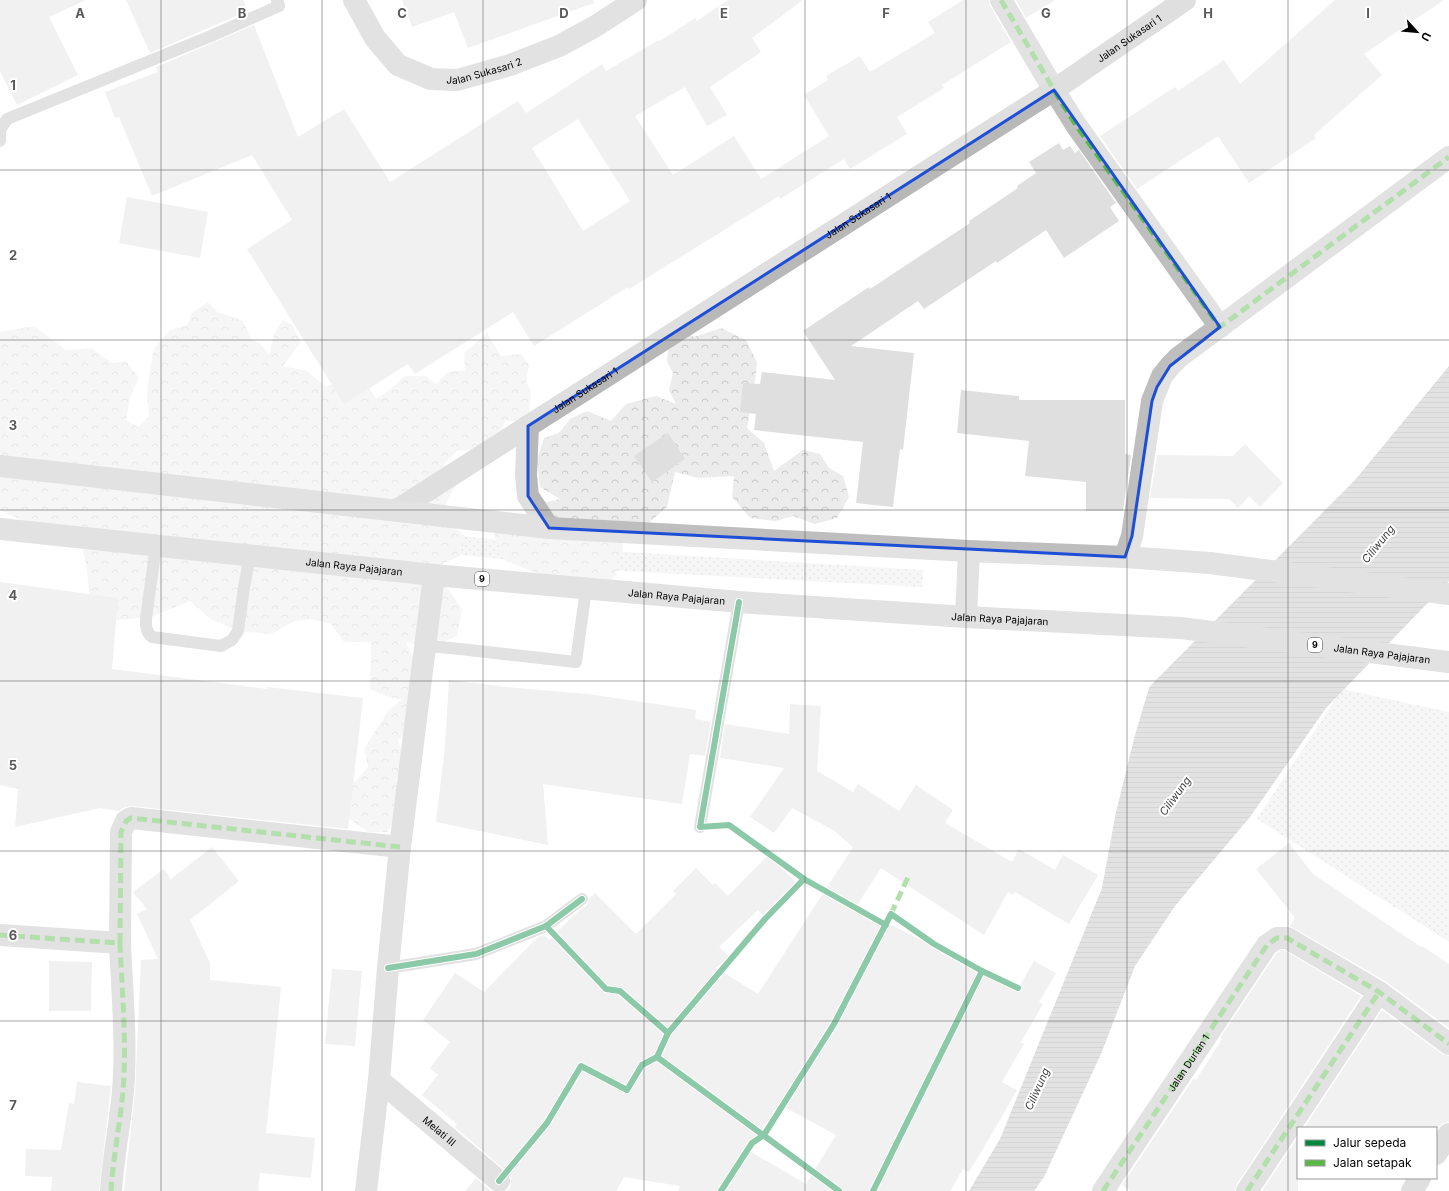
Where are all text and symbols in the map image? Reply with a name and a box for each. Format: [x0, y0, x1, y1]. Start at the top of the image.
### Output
text: A [75, 5, 85, 21]
text: B [238, 5, 247, 21]
text: C [397, 5, 407, 21]
text: D [559, 5, 569, 21]
text: E [720, 5, 728, 21]
text: F [882, 5, 890, 21]
text: G [1041, 5, 1051, 21]
text: H [1203, 5, 1213, 21]
text: I [1366, 5, 1370, 21]
street label: Jalan Sukasari 1 [1095, 12, 1164, 65]
north arrow [1397, 12, 1437, 52]
text: U [1418, 30, 1434, 43]
street label: Jalan Sukasari 2 [446, 55, 523, 86]
text: 1 [10, 77, 16, 93]
street label: Jalan Sukasari 1 [823, 190, 893, 241]
text: 2 [9, 247, 17, 263]
street label: Jalan Sukasari 1 [550, 364, 620, 415]
text: 3 [9, 417, 17, 433]
water label: Ciliwung [1358, 522, 1398, 566]
street label: Jalan Raya Pajajaran [305, 555, 403, 578]
road number: 9 [475, 572, 489, 586]
street label: Jalan Raya Pajajaran [628, 586, 726, 607]
text: 4 [9, 587, 18, 603]
street label: Jalan Raya Pajajaran [951, 610, 1049, 627]
road number: 9 [1308, 638, 1322, 652]
street label: Jalan Raya Pajajaran [1333, 641, 1431, 666]
text: 5 [9, 757, 17, 773]
water label: Ciliwung [1156, 774, 1194, 818]
text: 6 [9, 927, 17, 943]
street label: Jalan Durian 1 [1165, 1032, 1212, 1094]
water label: Ciliwung [1021, 1065, 1053, 1112]
text: 7 [9, 1097, 17, 1113]
street label: Melati III [420, 1114, 458, 1148]
legend [1297, 1127, 1437, 1179]
text: Jalur sepeda [1333, 1135, 1406, 1150]
text: Jalan setapak [1333, 1155, 1412, 1170]

